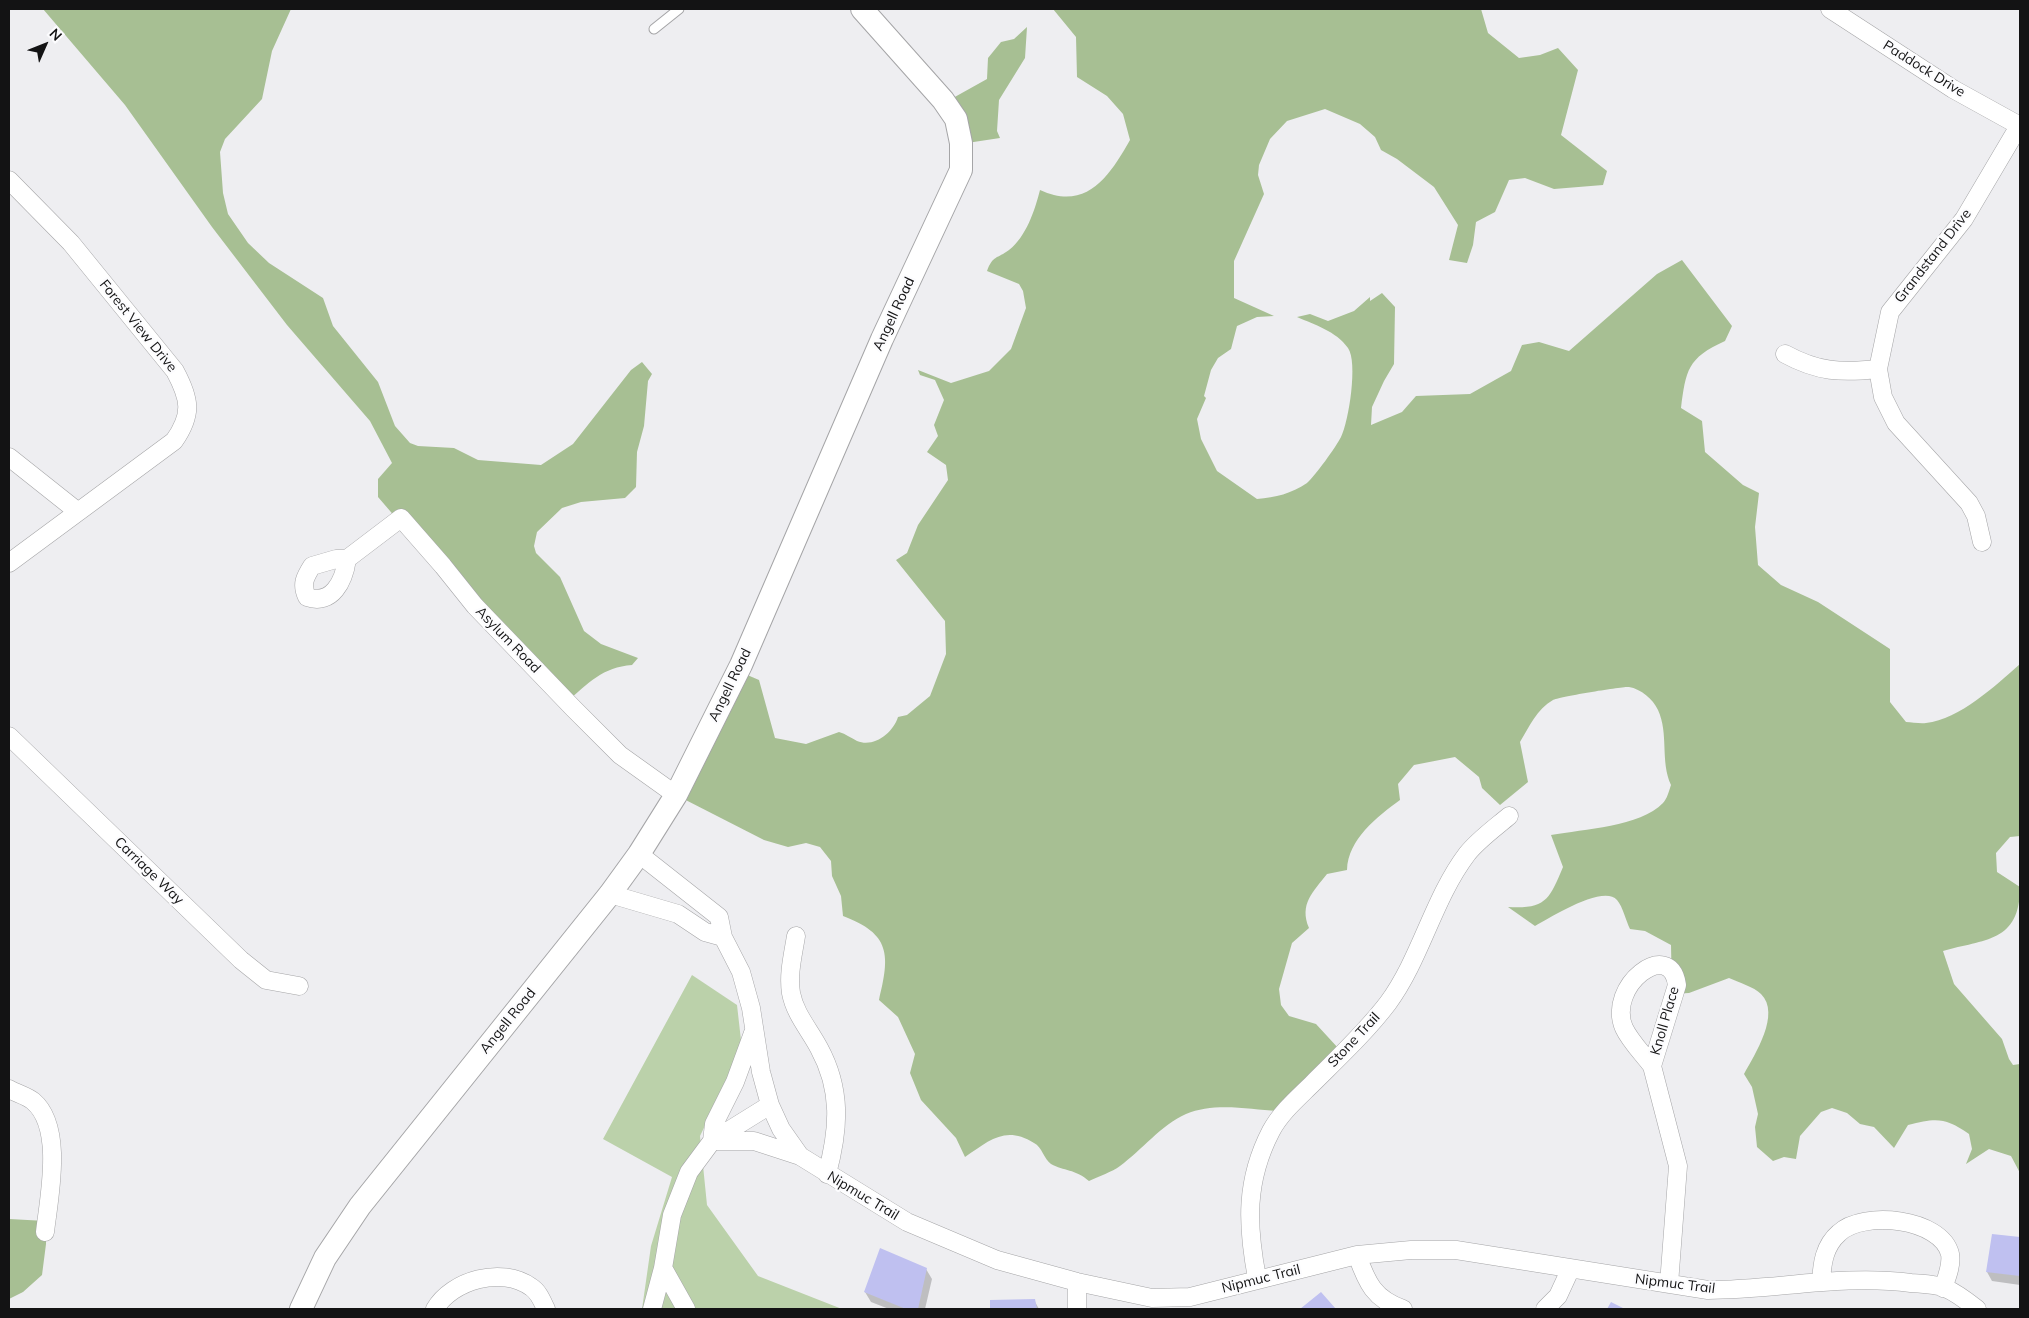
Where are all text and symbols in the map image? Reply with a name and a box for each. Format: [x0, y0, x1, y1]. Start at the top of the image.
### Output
north arrow [20, 20, 70, 70]
text: N [46, 25, 66, 45]
street label: Paddock Drive [1880, 37, 1968, 101]
street label: Grandstand Drive [1891, 206, 1975, 306]
street label: Angell Road [870, 275, 918, 353]
street label: Forest View Drive [96, 276, 180, 376]
street label: Asylum Road [472, 603, 544, 677]
street label: Angell Road [705, 646, 755, 724]
street label: Carriage Way [111, 834, 187, 908]
street label: Angell Road [477, 985, 539, 1057]
street label: Knoll Place [1647, 985, 1683, 1057]
street label: Stone Trail [1325, 1009, 1383, 1071]
street label: Nipmuc Trail [824, 1168, 902, 1224]
street label: Nipmuc Trail [1220, 1261, 1302, 1297]
street label: Nipmuc Trail [1634, 1271, 1716, 1297]

